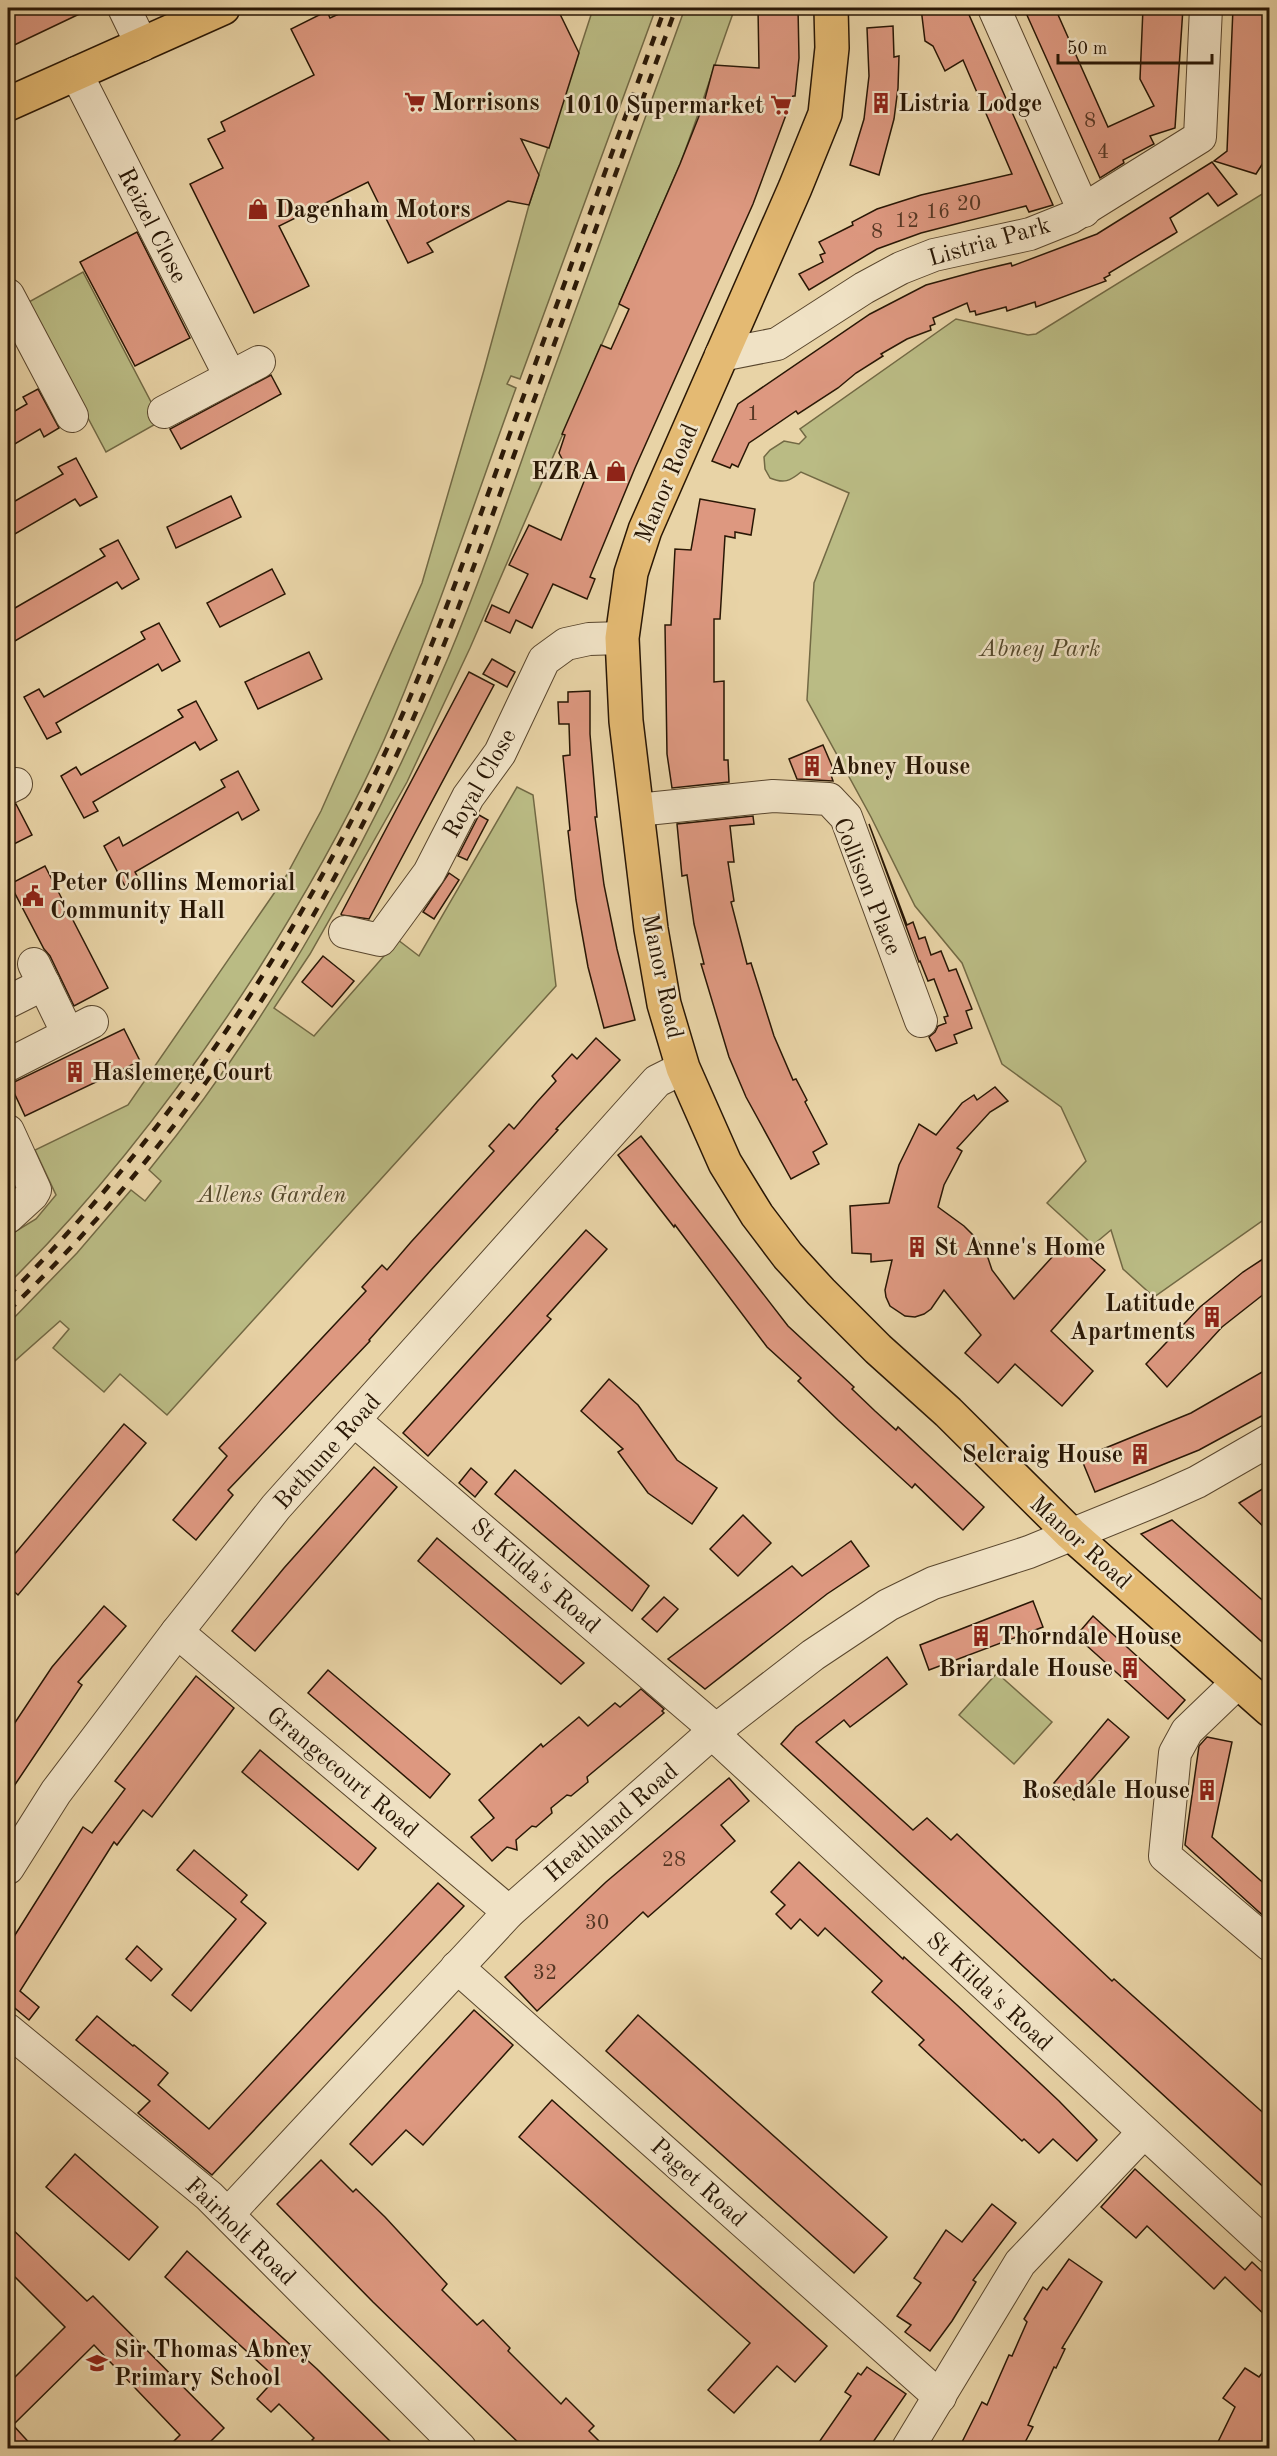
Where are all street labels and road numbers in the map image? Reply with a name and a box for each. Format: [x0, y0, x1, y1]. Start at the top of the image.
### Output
street label: Reizel Close [112, 165, 190, 287]
street label: Listria Park [926, 214, 1053, 272]
street label: Manor Road [632, 421, 704, 547]
street label: Royal Close [440, 725, 522, 843]
street label: Collison Place [828, 815, 905, 959]
street label: Manor Road [636, 912, 686, 1041]
street label: Bethune Road [271, 1390, 386, 1515]
street label: Manor Road [1024, 1492, 1135, 1595]
street label: St Kilda's Road [466, 1514, 604, 1639]
street label: Grangecourt Road [261, 1703, 422, 1844]
street label: Heathland Road [541, 1760, 683, 1887]
street label: St Kilda's Road [921, 1928, 1056, 2056]
street label: Paget Road [645, 2135, 750, 2232]
street label: Fairholt Road [180, 2174, 299, 2291]

